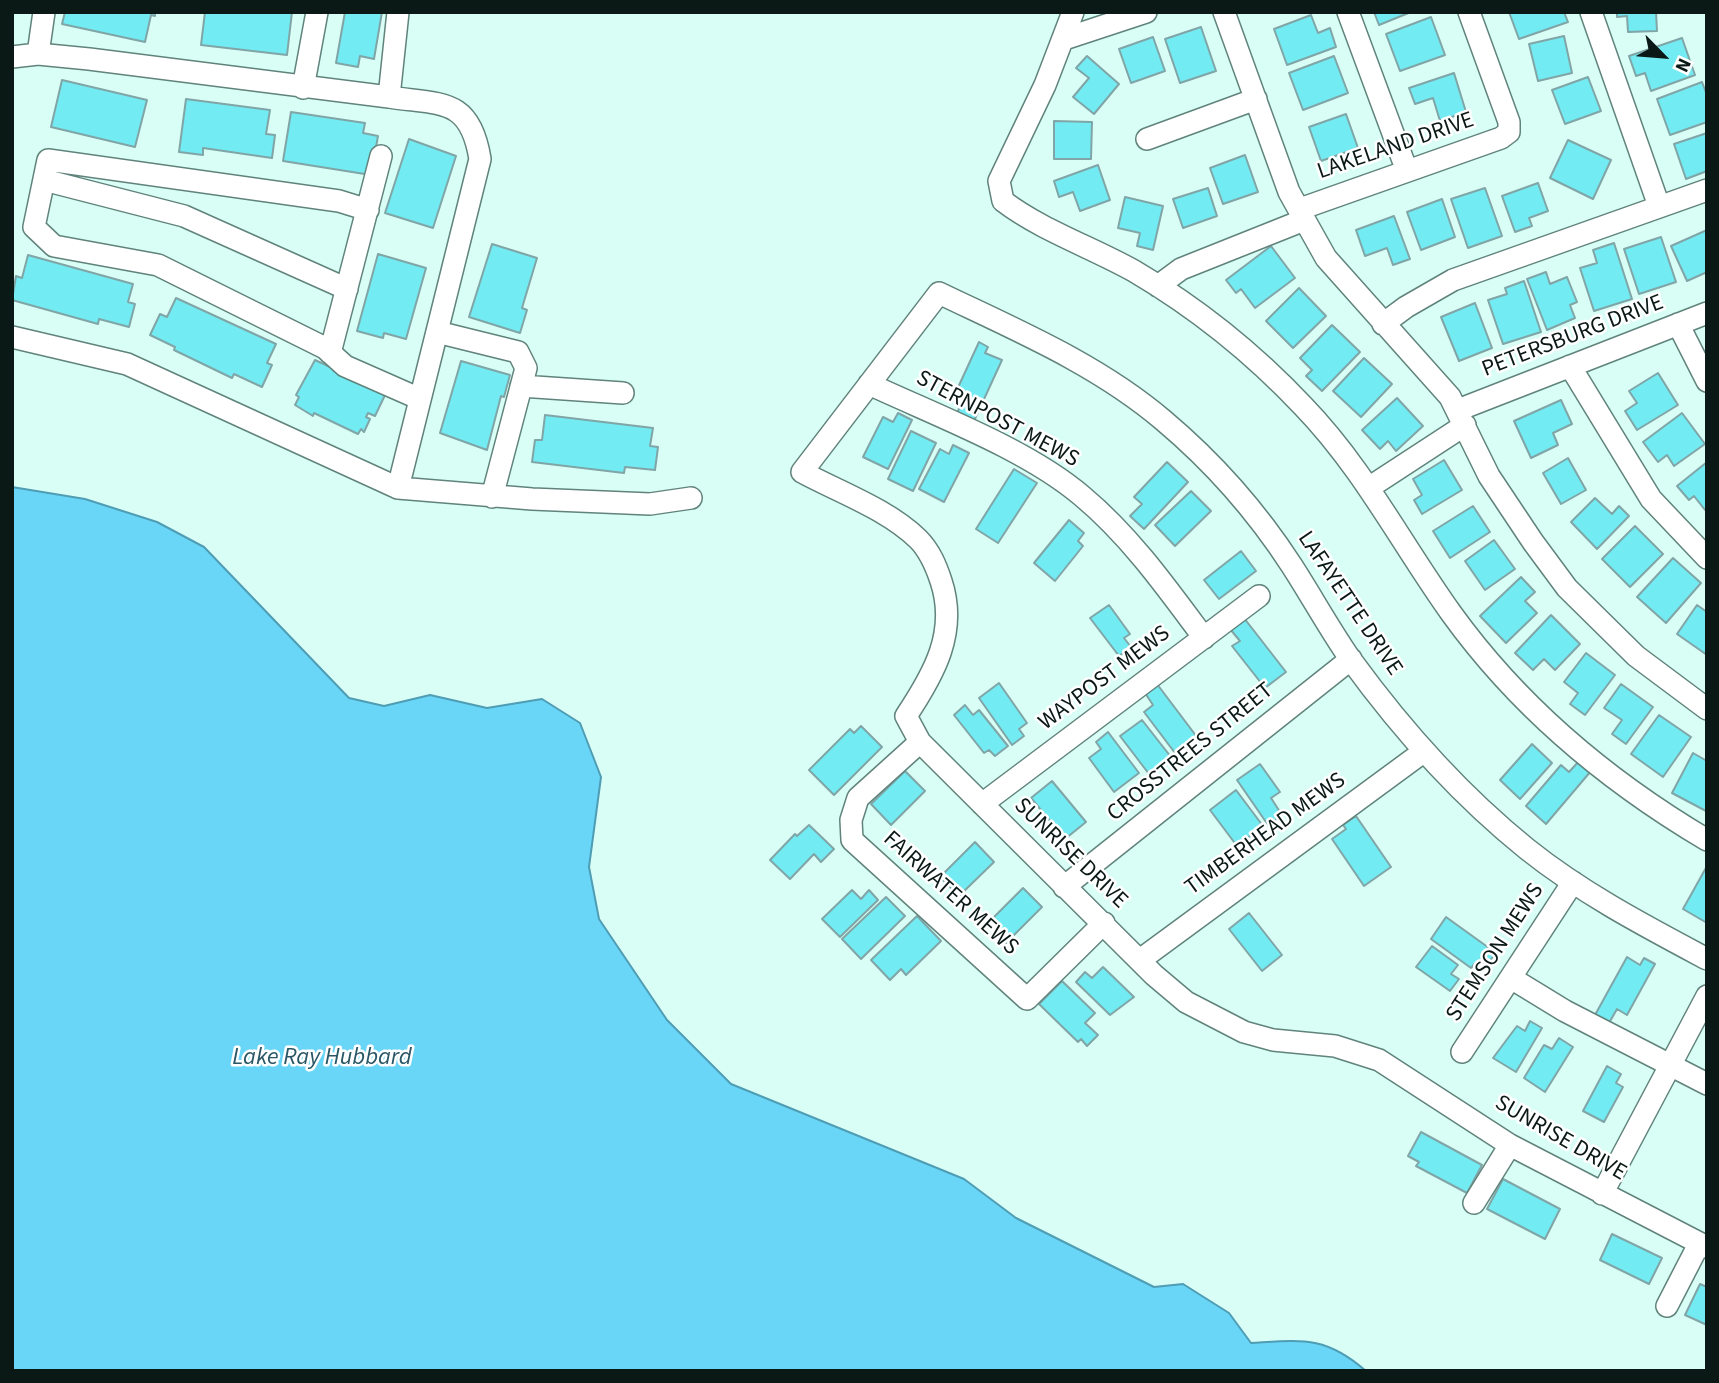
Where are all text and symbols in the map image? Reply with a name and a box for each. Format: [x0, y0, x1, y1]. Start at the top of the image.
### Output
north arrow [1628, 21, 1698, 91]
text: N [1668, 54, 1697, 77]
street label: LAKELAND DRIVE [1314, 107, 1478, 187]
street label: PETERSBURG DRIVE [1478, 290, 1668, 384]
street label: STERNPOST MEWS [911, 365, 1083, 475]
street label: LAFAYETTE DRIVE [1291, 527, 1407, 681]
street label: WAYPOST MEWS [1034, 621, 1176, 737]
street label: CROSSTREES STREET [1102, 678, 1280, 828]
street label: TIMBERHEAD MEWS [1181, 768, 1351, 902]
street label: SUNRISE DRIVE [1007, 793, 1133, 915]
street label: FAIRWATER MEWS [877, 826, 1023, 962]
street label: STEMSON MEWS [1441, 879, 1551, 1027]
water label: Lake Ray Hubbard [232, 1045, 412, 1073]
street label: SUNRISE DRIVE [1489, 1090, 1631, 1188]

